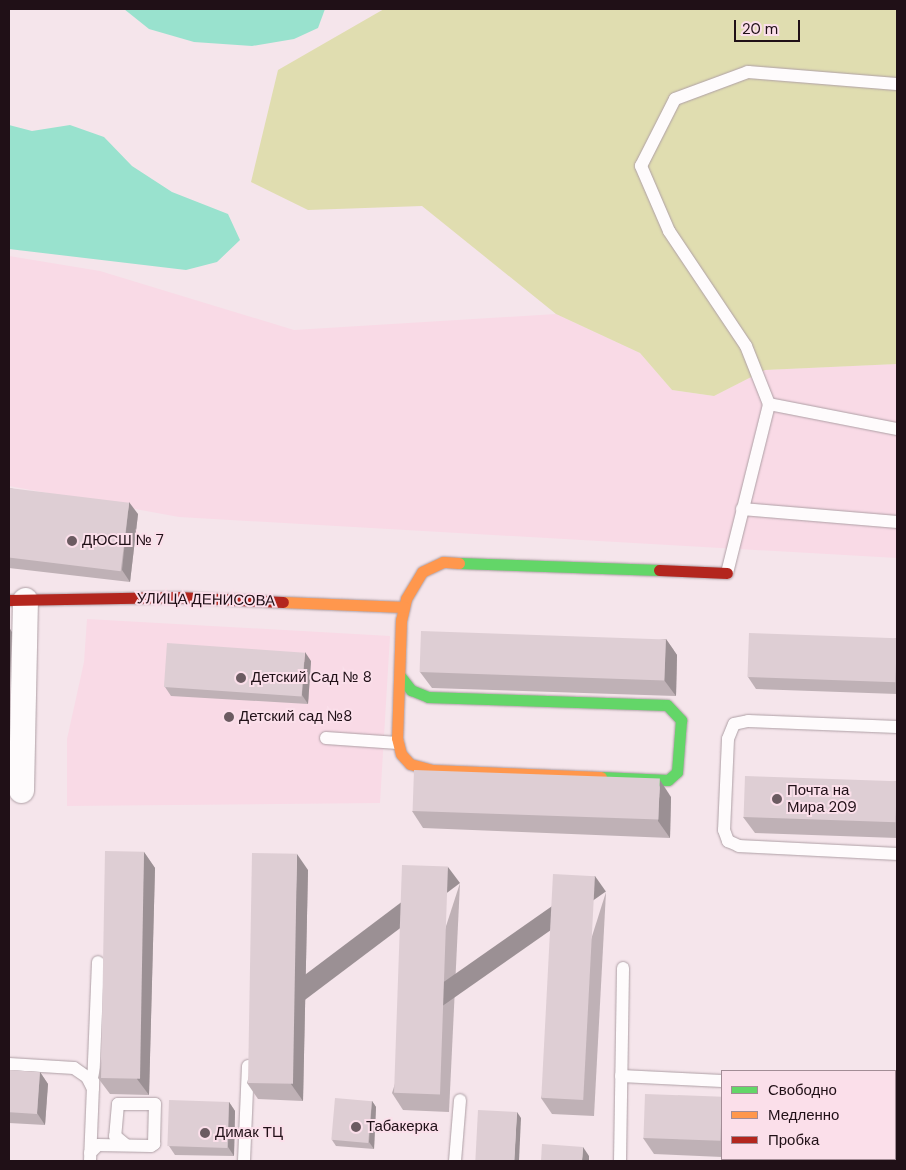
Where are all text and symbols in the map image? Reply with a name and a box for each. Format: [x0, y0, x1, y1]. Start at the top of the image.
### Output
scale bar [736, 10, 802, 42]
text: 20 m [742, 19, 778, 39]
place label: ДЮСШ № 7 [82, 532, 164, 550]
marker: ДЮСШ № 7 [66, 535, 78, 547]
street label: УЛИЦА ДЕНИСОВА [137, 590, 275, 610]
place label: Детский Сад № 8 [251, 669, 372, 687]
marker: Детский Сад № 8 [235, 672, 247, 684]
place label: Детский сад №8 [239, 708, 352, 726]
marker: Детский сад №8 [223, 711, 235, 723]
place label: Почта на Мира 209 [787, 781, 857, 816]
marker: Почта на Мира 209 [771, 793, 783, 805]
legend [721, 1070, 896, 1160]
text: Свободно [768, 1080, 837, 1100]
text: Медленно [768, 1105, 839, 1125]
place label: Табакерка [366, 1118, 438, 1136]
marker: Табакерка [350, 1121, 362, 1133]
place label: Димак ТЦ [215, 1124, 283, 1142]
marker: Димак ТЦ [199, 1127, 211, 1139]
text: Пробка [768, 1130, 819, 1150]

